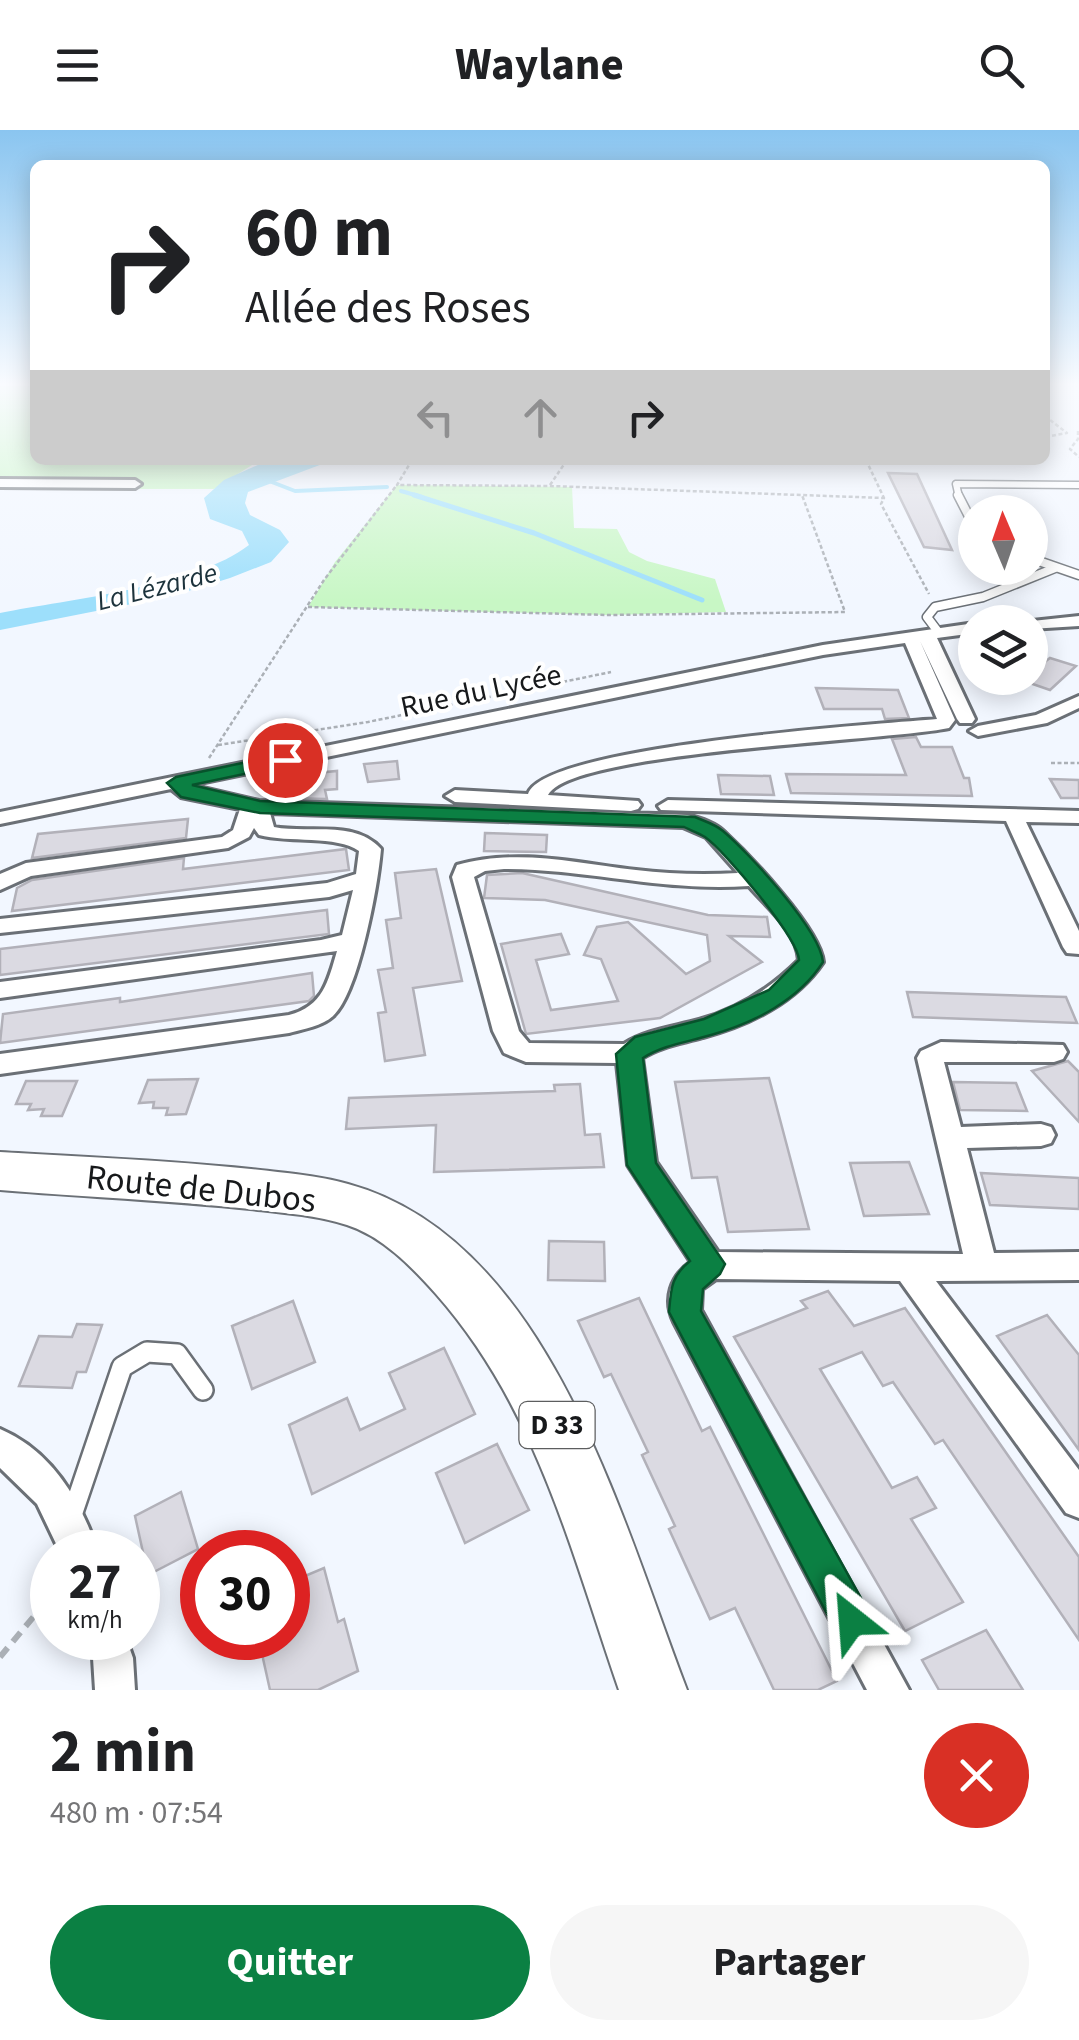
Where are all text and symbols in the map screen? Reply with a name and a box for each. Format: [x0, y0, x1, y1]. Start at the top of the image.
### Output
text: Waylane [455, 33, 624, 97]
icon: menu [50, 38, 105, 93]
icon: search [974, 38, 1029, 93]
text: 60 m [245, 183, 393, 283]
icon: right [80, 200, 210, 330]
text: Allée des Roses [245, 276, 531, 340]
icon: left [408, 390, 463, 445]
icon: ahead [513, 390, 568, 445]
icon: right [618, 390, 673, 445]
north arrow [958, 495, 1048, 585]
map controls [958, 495, 1048, 695]
water label: La Lézarde [92, 553, 222, 621]
button: layers [958, 605, 1048, 695]
street label: Rue du Lycée [397, 653, 565, 729]
pin [243, 718, 328, 803]
icon: arrive [258, 733, 313, 788]
street label: Route de Dubos [84, 1152, 318, 1226]
road number: D 33 [520, 1402, 594, 1448]
speed limit sign: 30 [180, 1530, 310, 1660]
text: 27 [69, 1547, 121, 1618]
position arrow [800, 1569, 904, 1673]
text: km/h [67, 1602, 123, 1638]
text: 2 min [50, 1710, 196, 1795]
button: close [924, 1723, 1029, 1828]
text: 480 m · 07:54 [50, 1790, 223, 1836]
button: Quitter [50, 1905, 530, 2020]
button: Partager [550, 1905, 1029, 2020]

